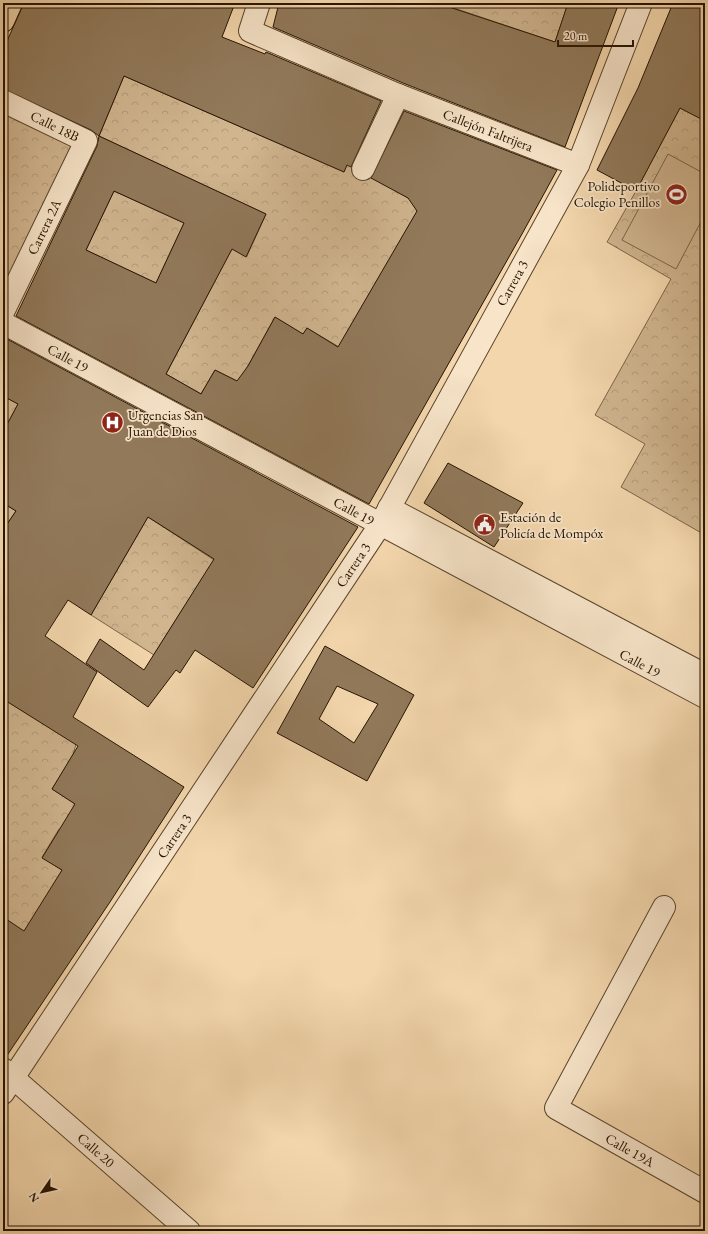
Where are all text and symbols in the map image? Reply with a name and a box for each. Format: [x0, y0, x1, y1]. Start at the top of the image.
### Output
scale bar [558, 22, 633, 48]
text: 20 m [564, 28, 588, 44]
street label: Callejón Faltrijera [440, 105, 536, 156]
street label: Calle 18B [28, 106, 82, 146]
place label: Polideportivo Colegio Penillos [574, 177, 660, 211]
sports icon: Polideportivo Colegio Penillos [663, 181, 689, 207]
street label: Carrera 2A [23, 196, 65, 258]
street label: Carrera 3 [492, 256, 532, 309]
street label: Calle 19 [44, 340, 92, 376]
place label: Urgencias San Juan de Dios [127, 406, 204, 440]
hospital icon: Urgencias San Juan de Dios [100, 410, 126, 436]
street label: Calle 19 [330, 493, 378, 529]
place label: Estación de Policía de Mompóx [500, 508, 603, 542]
public building icon: Estación de Policía de Mompóx [471, 512, 497, 538]
street label: Carrera 3 [332, 539, 375, 591]
street label: Calle 19 [616, 645, 664, 681]
street label: Carrera 3 [153, 810, 196, 862]
street label: Calle 20 [74, 1129, 119, 1171]
street label: Calle 19A [602, 1129, 658, 1171]
north arrow [22, 1172, 62, 1212]
text: N [25, 1190, 42, 1205]

